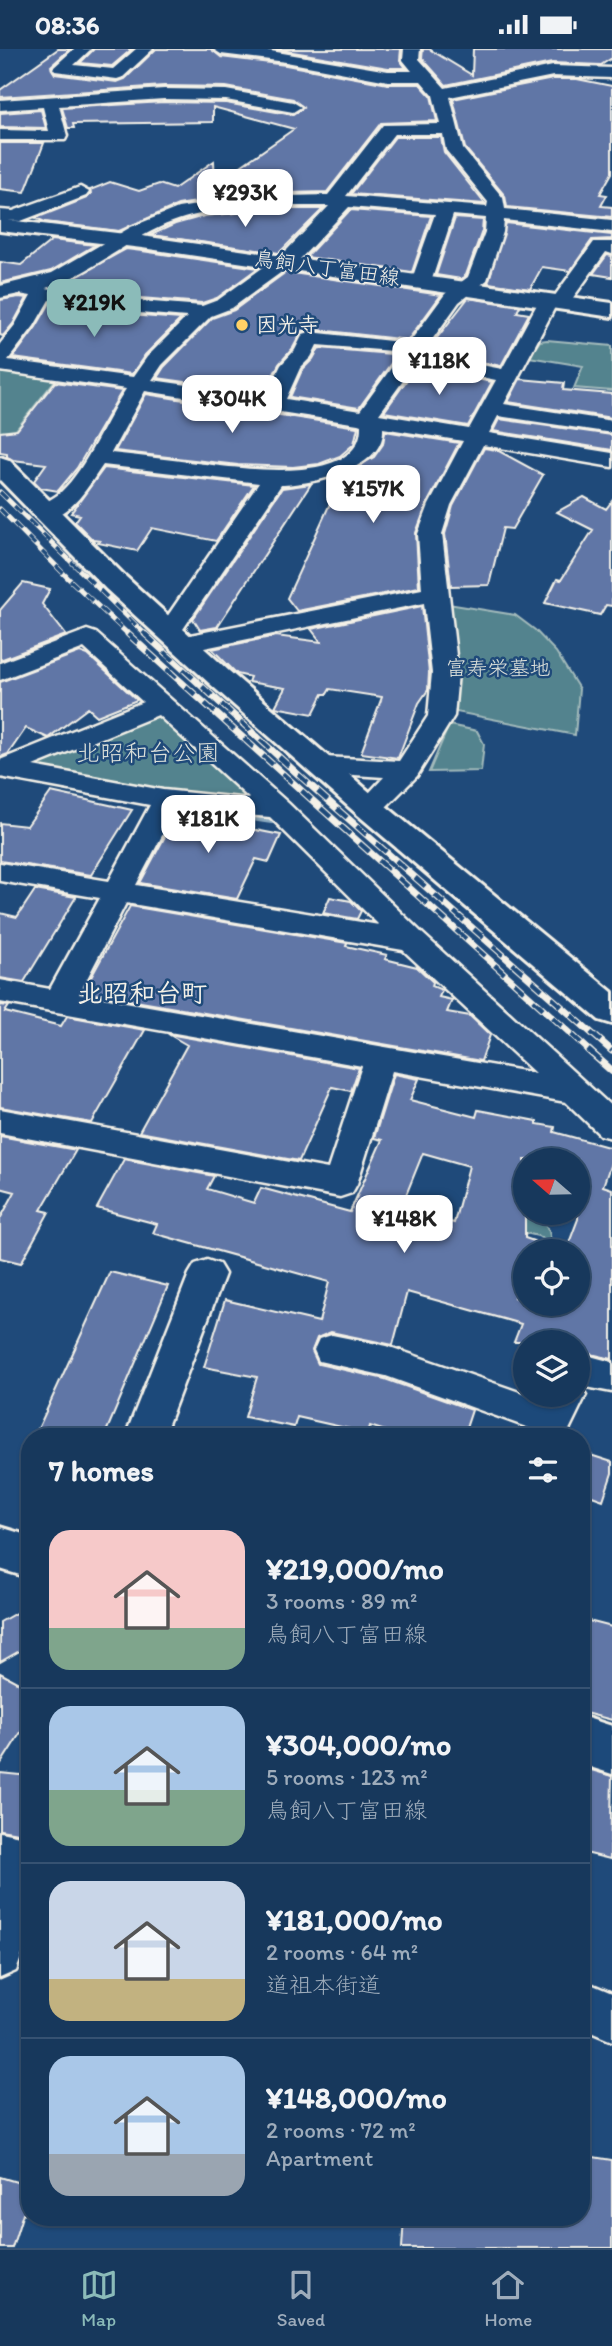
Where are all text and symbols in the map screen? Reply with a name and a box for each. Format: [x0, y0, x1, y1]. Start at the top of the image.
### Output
text: 08:36 [35, 9, 100, 41]
pin: ¥293K [196, 169, 294, 229]
text: ¥293K [213, 178, 277, 206]
street label: 鳥飼八丁富田線 [253, 245, 402, 290]
pin: ¥219K [45, 279, 143, 339]
text: ¥219K [63, 288, 125, 316]
place label: 因光寺 [256, 312, 319, 337]
marker: 因光寺 [234, 317, 250, 333]
pin: ¥118K [390, 337, 488, 397]
text: ¥118K [408, 346, 470, 374]
pin: ¥304K [183, 375, 281, 435]
text: ¥304K [198, 384, 266, 412]
pin: ¥157K [324, 465, 422, 525]
text: ¥157K [342, 474, 404, 502]
park label: 富寿栄墓地 [446, 655, 551, 680]
park label: 北昭和台公園 [76, 738, 220, 767]
pin: ¥181K [159, 795, 257, 855]
text: ¥181K [177, 804, 239, 832]
district label: 北昭和台町 [77, 977, 207, 1009]
north arrow [513, 1148, 590, 1225]
map controls [513, 1148, 590, 1407]
pin: ¥148K [355, 1195, 453, 1255]
text: ¥148K [372, 1204, 436, 1232]
button: locate [513, 1239, 590, 1316]
button: layers [513, 1330, 590, 1407]
icon: filters [524, 1451, 562, 1489]
text: 7 homes [49, 1452, 154, 1489]
text: ¥219,000/mo [266, 1550, 444, 1587]
icon: home [105, 1558, 189, 1642]
text: 3 rooms · 89 m² [266, 1587, 417, 1615]
text: 鳥飼八丁富田線 [266, 1620, 427, 1648]
text: ¥304,000/mo [266, 1726, 451, 1763]
icon: home [105, 1734, 189, 1818]
text: 5 rooms · 123 m² [266, 1763, 428, 1791]
text: 鳥飼八丁富田線 [266, 1796, 427, 1824]
text: ¥181,000/mo [266, 1901, 443, 1938]
icon: home [105, 1909, 189, 1993]
text: 2 rooms · 64 m² [266, 1938, 418, 1966]
text: 道祖本街道 [266, 1971, 381, 1999]
text: ¥148,000/mo [266, 2079, 447, 2116]
icon: home [105, 2084, 189, 2168]
text: 2 rooms · 72 m² [266, 2116, 416, 2144]
text: Apartment [266, 2144, 373, 2172]
tab: Map [80, 2266, 118, 2331]
tab: Saved [277, 2266, 325, 2331]
tab: Home [484, 2266, 532, 2331]

